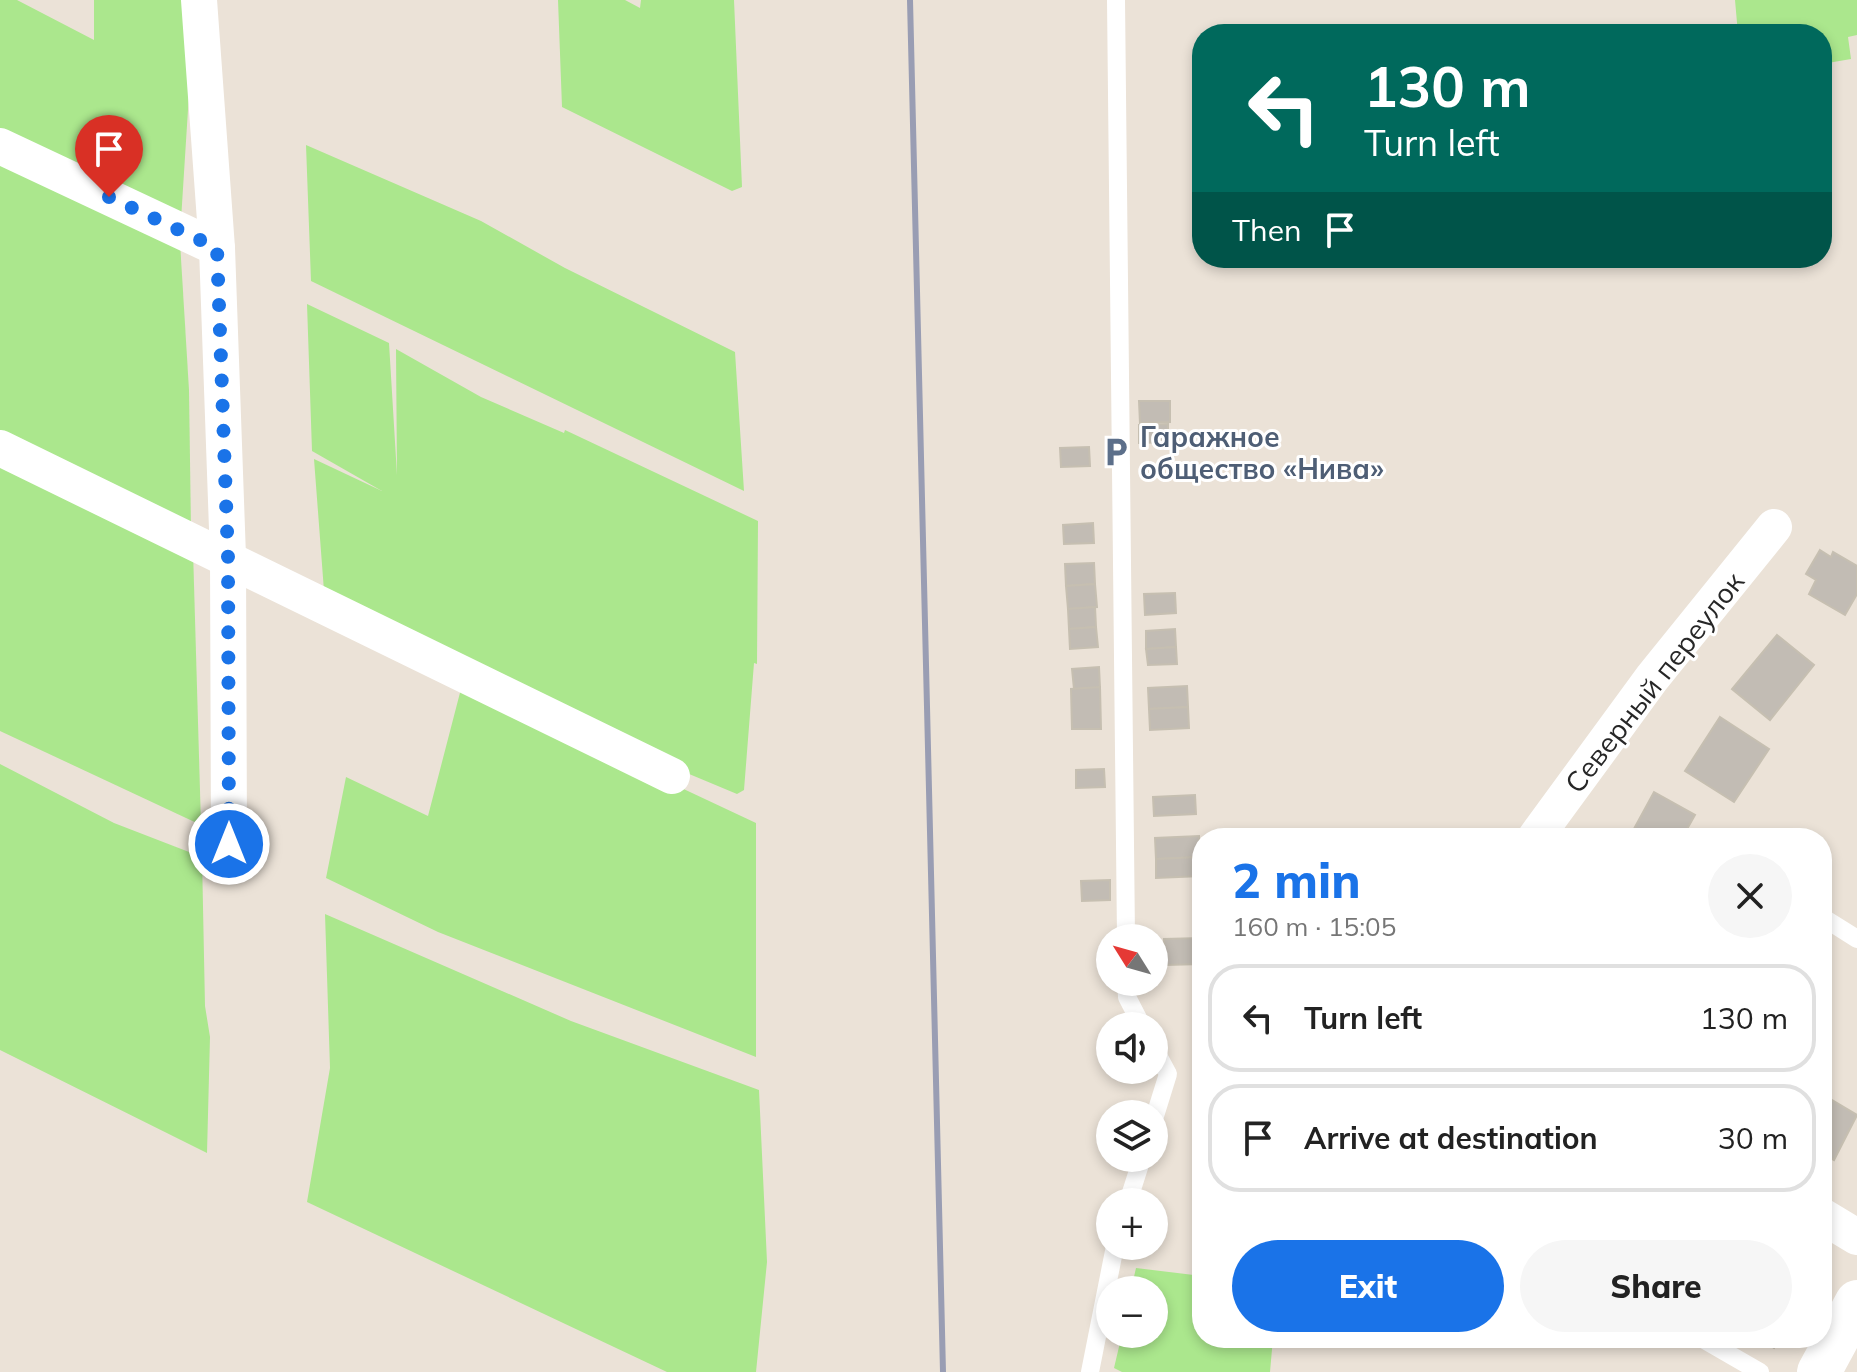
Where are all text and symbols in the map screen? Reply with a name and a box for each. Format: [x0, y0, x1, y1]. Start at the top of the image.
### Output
text: 130 m [1364, 51, 1531, 121]
icon: left [1232, 56, 1336, 160]
pin [75, 115, 143, 197]
text: Turn left [1364, 120, 1500, 165]
icon: arrive [87, 127, 131, 171]
icon: arrive [1318, 208, 1362, 252]
text: Then [1232, 211, 1302, 249]
place label: Гаражное общество «Нива» [1140, 419, 1384, 486]
parking icon: Гаражное общество «Нива» [1099, 435, 1133, 469]
street label: Северный переулок [1557, 564, 1752, 799]
position arrow [187, 802, 271, 886]
text: 2 min [1232, 850, 1361, 910]
button: close [1708, 854, 1792, 938]
text: 160 m · 15:05 [1232, 910, 1396, 943]
north arrow [1096, 924, 1168, 996]
map controls [1096, 924, 1168, 1348]
icon: left [1236, 996, 1280, 1040]
text: Turn left [1304, 999, 1422, 1037]
text: 130 m [1700, 999, 1788, 1037]
button: sound [1096, 1012, 1168, 1084]
button: layers [1096, 1100, 1168, 1172]
icon: arrive [1236, 1116, 1280, 1160]
text: Arrive at destination [1304, 1119, 1598, 1157]
text: 30 m [1718, 1119, 1788, 1157]
button: + [1096, 1188, 1168, 1260]
button: Exit [1232, 1240, 1504, 1332]
button: Share [1520, 1240, 1792, 1332]
button: − [1096, 1276, 1168, 1348]

